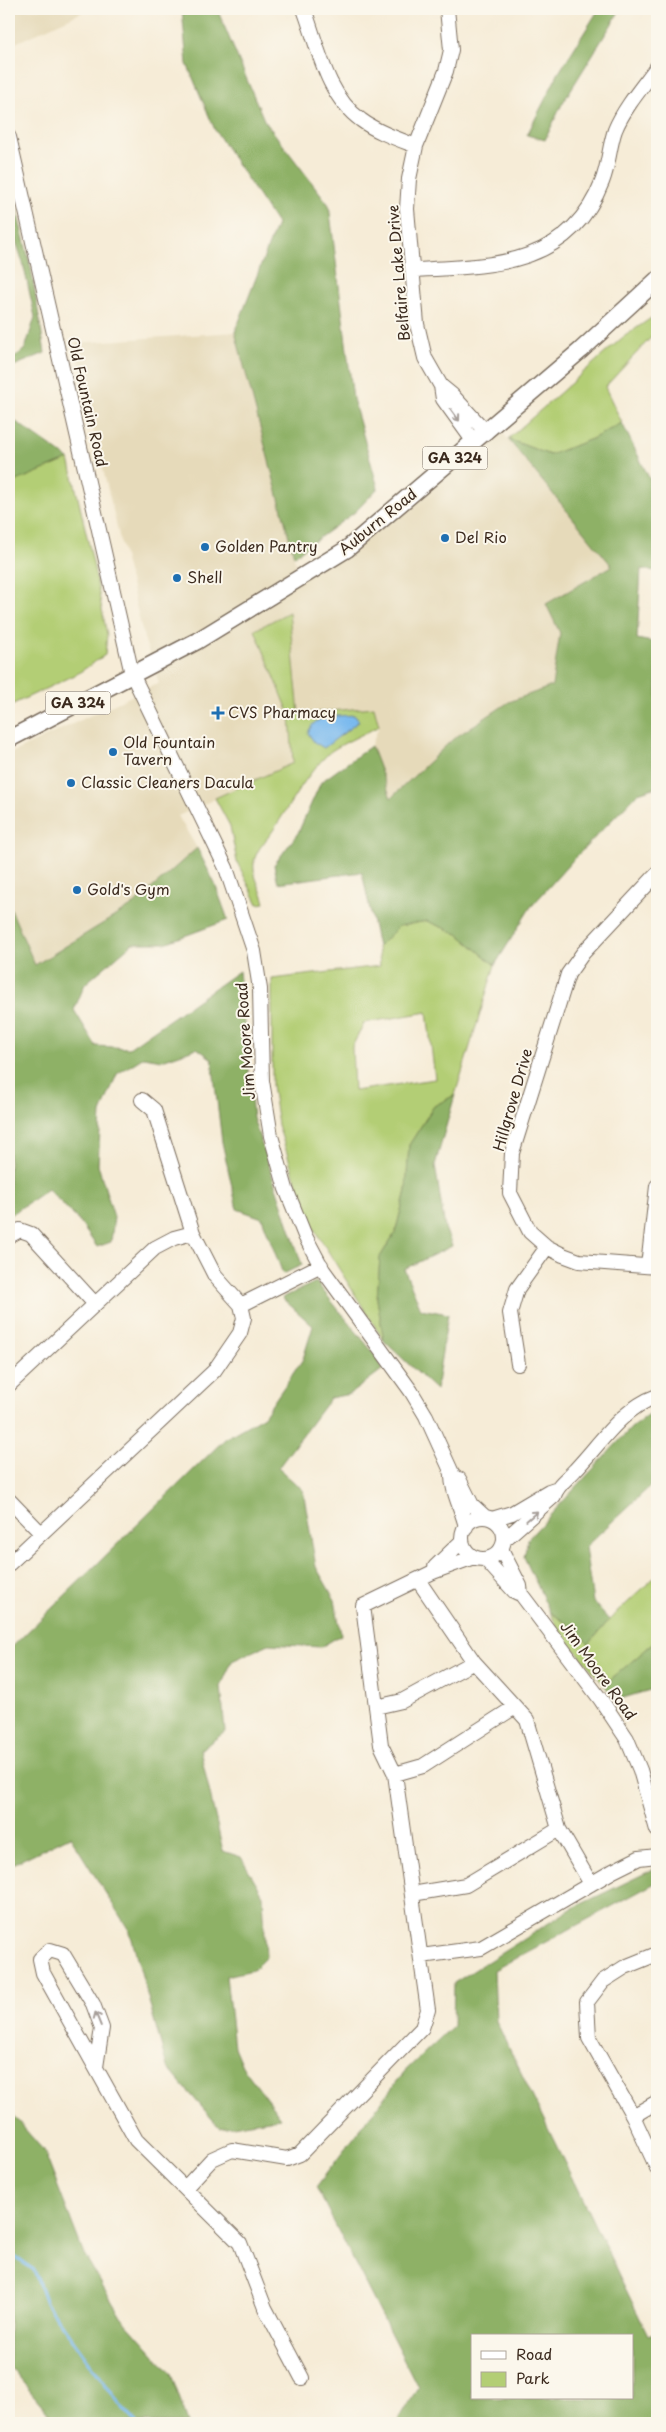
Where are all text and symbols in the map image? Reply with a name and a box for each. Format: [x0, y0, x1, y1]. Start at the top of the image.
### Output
street label: Belfaire Lake Drive [380, 204, 415, 342]
street label: Old Fountain Road [62, 334, 115, 469]
one-way arrow [450, 408, 460, 422]
road number: GA 324 [422, 446, 488, 469]
street label: Auburn Road [333, 482, 421, 560]
place label: Del Rio [455, 525, 507, 548]
marker: Del Rio [439, 532, 451, 544]
place label: Golden Pantry [215, 534, 318, 557]
marker: Golden Pantry [199, 541, 211, 553]
place label: Shell [187, 565, 222, 588]
marker: Shell [171, 572, 183, 584]
road number: GA 324 [46, 691, 110, 714]
place label: CVS Pharmacy [228, 700, 336, 723]
marker: CVS Pharmacy [212, 707, 224, 719]
place label: Old Fountain Tavern [123, 730, 215, 770]
marker: Old Fountain Tavern [107, 746, 119, 758]
place label: Classic Cleaners Dacula [81, 770, 254, 793]
marker: Classic Cleaners Dacula [65, 777, 77, 789]
place label: Gold's Gym [87, 877, 170, 900]
marker: Gold's Gym [71, 884, 83, 896]
street label: Jim Moore Road [229, 982, 260, 1100]
street label: Hillgrove Drive [486, 1045, 537, 1154]
one-way arrow [525, 1510, 538, 1522]
street label: Jim Moore Road [555, 1616, 643, 1724]
one-way arrow [93, 2012, 103, 2027]
legend [471, 2334, 634, 2400]
text: Road [516, 2342, 552, 2365]
text: Park [516, 2366, 550, 2389]

